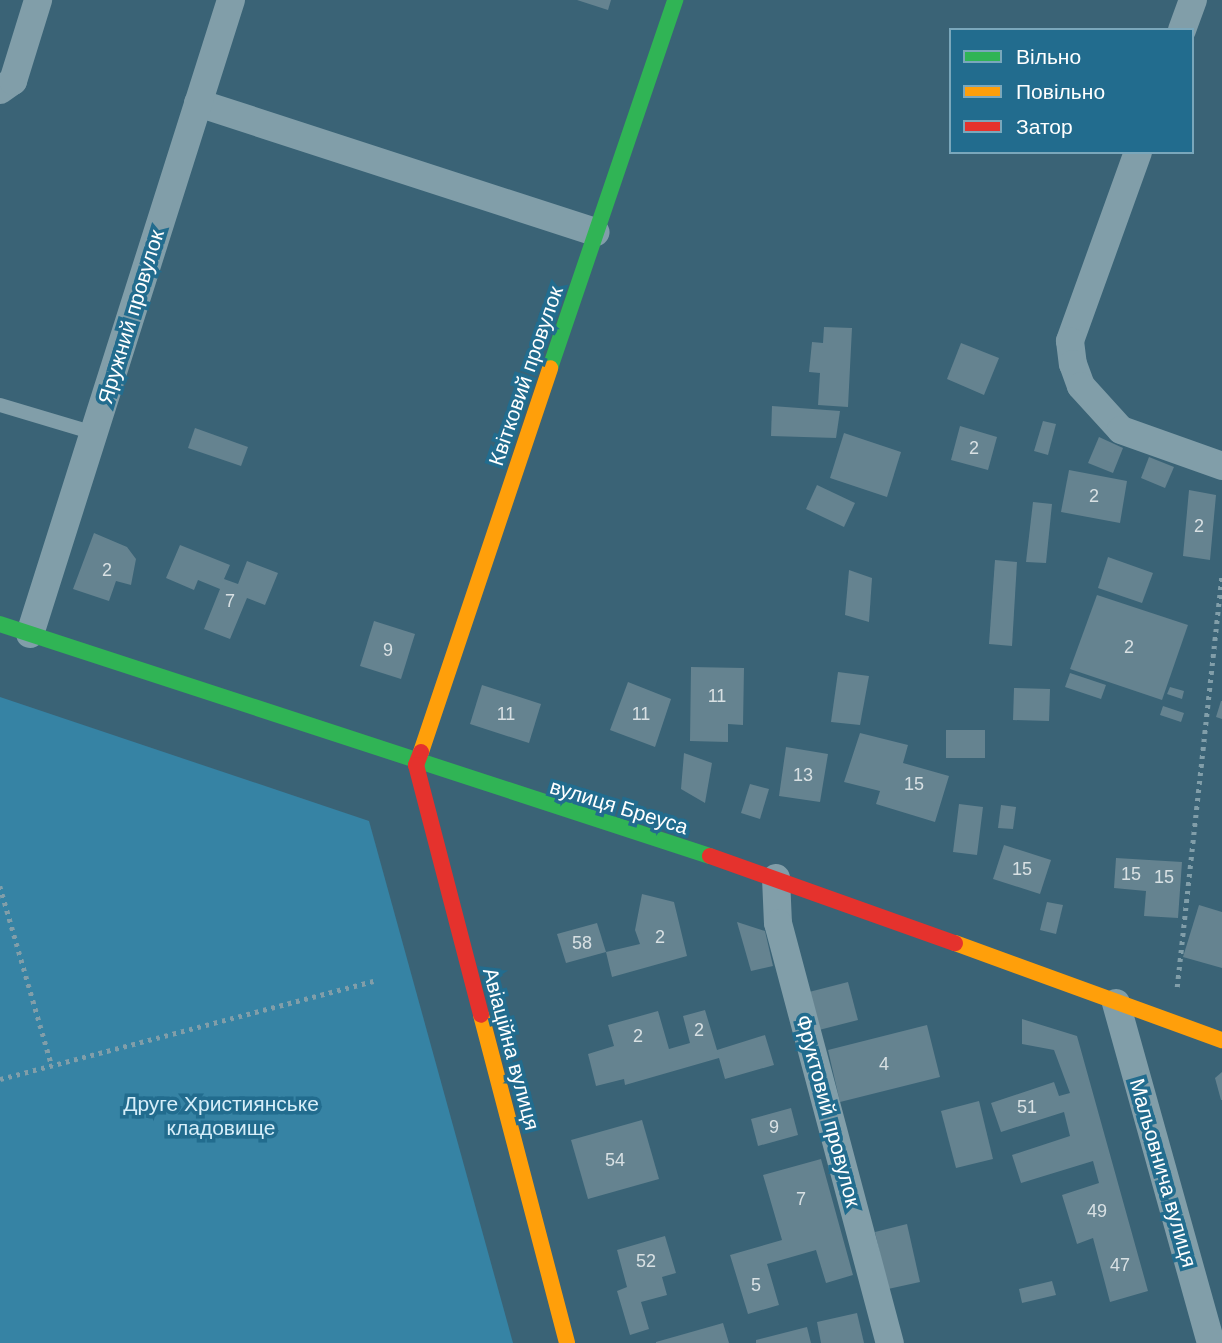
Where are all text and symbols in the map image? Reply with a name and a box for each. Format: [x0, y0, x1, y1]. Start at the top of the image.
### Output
legend [949, 28, 1194, 154]
text: Вільно [1016, 45, 1081, 68]
text: Повільно [1016, 80, 1105, 103]
text: Затор [1016, 115, 1073, 138]
street label: Яружний провулок [92, 227, 170, 407]
street label: Квітковий провулок [483, 283, 569, 469]
house number: 2 [969, 437, 979, 459]
house number: 2 [1089, 485, 1099, 507]
house number: 2 [1194, 515, 1204, 537]
house number: 2 [102, 559, 112, 581]
house number: 7 [225, 590, 235, 612]
house number: 2 [1124, 636, 1134, 658]
house number: 9 [383, 639, 393, 661]
house number: 11 [708, 685, 726, 707]
house number: 11 [497, 703, 515, 725]
house number: 11 [632, 703, 650, 725]
house number: 13 [793, 764, 813, 786]
house number: 15 [904, 773, 924, 795]
street label: вулиця Бреуса [547, 774, 691, 840]
house number: 15 [1012, 858, 1032, 880]
house number: 15 [1121, 863, 1141, 885]
house number: 15 [1154, 866, 1174, 888]
house number: 2 [655, 926, 665, 948]
house number: 58 [572, 932, 592, 954]
street label: Авіаційна вулиця [477, 965, 545, 1133]
street label: Фруктовий провулок [790, 1012, 866, 1210]
house number: 2 [694, 1019, 704, 1041]
house number: 2 [633, 1025, 643, 1047]
house number: 4 [879, 1053, 889, 1075]
street label: Мальовнича вулиця [1124, 1076, 1202, 1270]
park label: Друге Християнське кладовище [123, 1091, 319, 1141]
house number: 51 [1017, 1096, 1037, 1118]
house number: 9 [769, 1116, 779, 1138]
house number: 54 [605, 1149, 625, 1171]
house number: 7 [796, 1188, 806, 1210]
house number: 49 [1087, 1200, 1107, 1222]
house number: 52 [636, 1250, 656, 1272]
house number: 47 [1110, 1254, 1130, 1276]
house number: 5 [751, 1274, 761, 1296]

